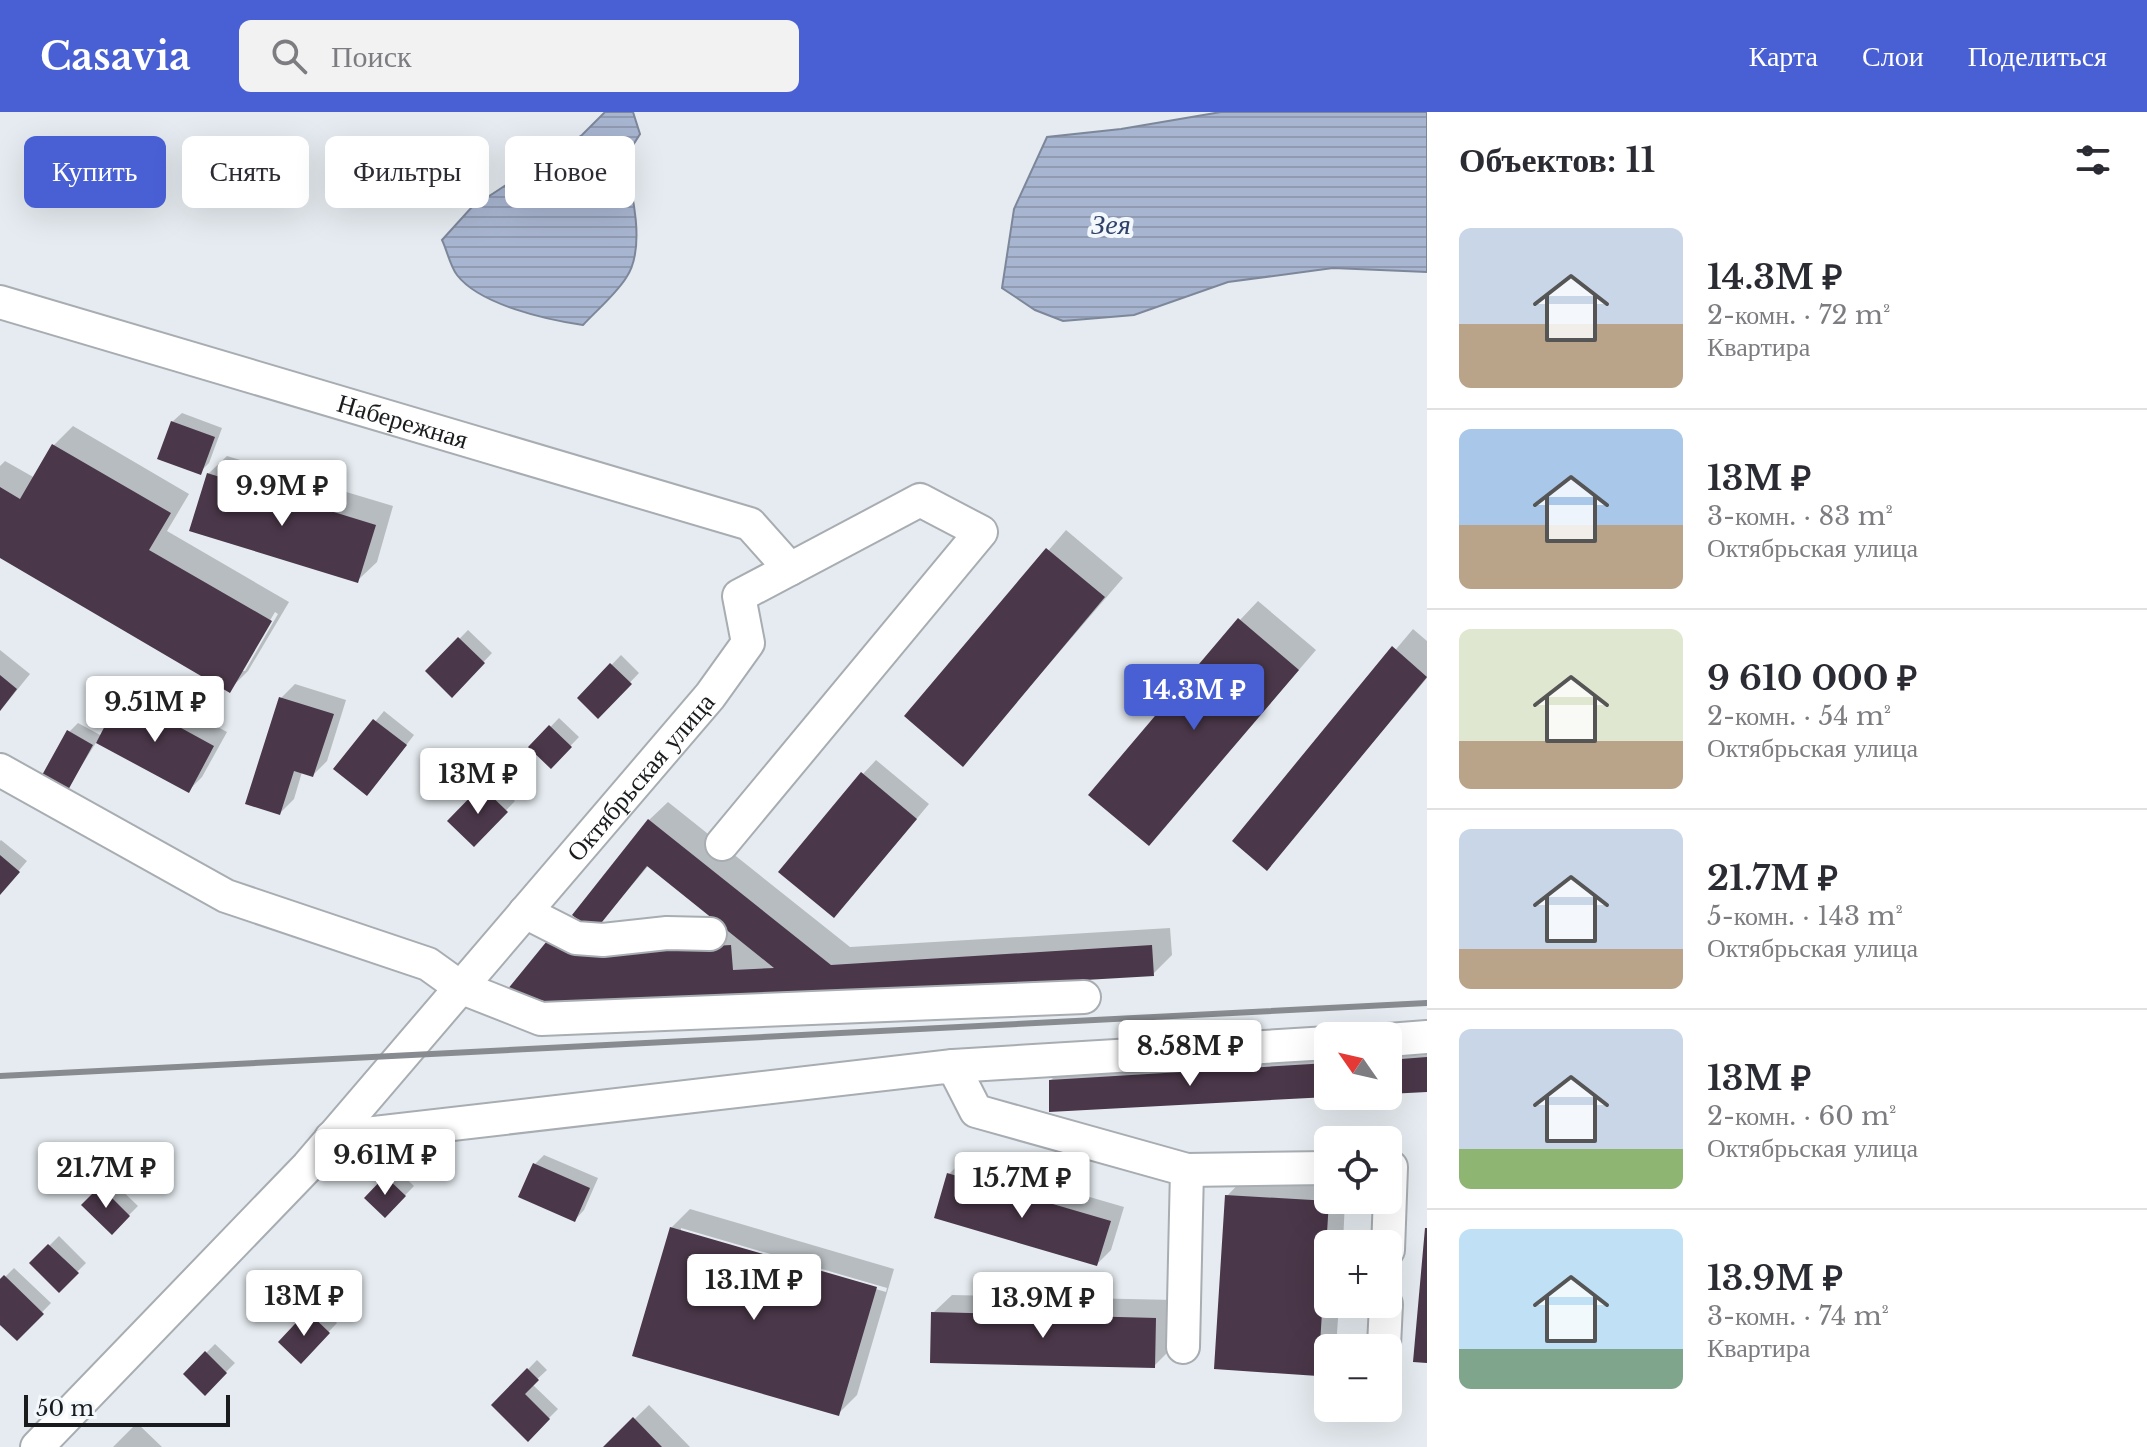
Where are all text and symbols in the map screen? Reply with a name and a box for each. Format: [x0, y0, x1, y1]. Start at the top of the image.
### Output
search box [239, 20, 799, 92]
text: Casavia [40, 33, 191, 80]
icon: search [267, 34, 311, 78]
text: Поиск [331, 38, 412, 75]
text: Карта [1749, 39, 1818, 74]
text: Слои [1862, 39, 1924, 74]
text: Поделиться [1968, 39, 2107, 74]
chip: Купить [24, 136, 166, 208]
chip: Снять [182, 136, 309, 208]
chip: Фильтры [325, 136, 489, 208]
chip: Новое [505, 136, 635, 208]
icon: filters [2071, 138, 2115, 182]
text: Объектов: 11 [1459, 139, 1655, 181]
water label: Зея [1091, 207, 1131, 242]
text: 14.3M ₽ [1707, 256, 1843, 298]
icon: home [1523, 260, 1619, 356]
text: 2-комн. · 72 m² [1707, 299, 1890, 331]
text: Квартира [1707, 331, 1810, 363]
street label: Набережная [334, 387, 472, 456]
text: 13M ₽ [1707, 457, 1811, 499]
pin: 9.9M ₽ [217, 460, 347, 528]
icon: home [1523, 461, 1619, 557]
text: 9.9M ₽ [236, 470, 328, 502]
text: 3-комн. · 83 m² [1707, 500, 1893, 532]
text: Октябрьская улица [1707, 532, 1918, 564]
text: 9 610 000 ₽ [1707, 657, 1917, 699]
icon: home [1523, 661, 1619, 757]
pin: 14.3M ₽ [1120, 664, 1268, 732]
text: 14.3M ₽ [1142, 674, 1246, 706]
pin: 9.51M ₽ [81, 676, 229, 744]
text: 9.51M ₽ [104, 686, 206, 718]
street label: Октябрьская улица [560, 686, 722, 868]
text: 2-комн. · 54 m² [1707, 700, 1891, 732]
text: Октябрьская улица [1707, 732, 1918, 764]
pin: 13M ₽ [422, 748, 534, 816]
text: 13M ₽ [438, 758, 518, 790]
text: 21.7M ₽ [1707, 857, 1838, 899]
icon: home [1523, 861, 1619, 957]
text: 5-комн. · 143 m² [1707, 900, 1903, 932]
text: Октябрьская улица [1707, 932, 1918, 964]
pin: 8.58M ₽ [1116, 1020, 1264, 1088]
north arrow [1314, 1022, 1402, 1110]
map controls [1314, 1022, 1402, 1422]
text: 8.58M ₽ [1136, 1030, 1244, 1062]
text: 13M ₽ [1707, 1057, 1811, 1099]
icon: home [1523, 1061, 1619, 1157]
text: 2-комн. · 60 m² [1707, 1100, 1897, 1132]
button: locate [1314, 1126, 1402, 1214]
pin: 9.61M ₽ [311, 1129, 459, 1197]
text: Октябрьская улица [1707, 1132, 1918, 1164]
text: 9.61M ₽ [333, 1139, 437, 1171]
pin: 21.7M ₽ [32, 1142, 180, 1210]
text: 21.7M ₽ [56, 1152, 156, 1184]
pin: 15.7M ₽ [948, 1152, 1096, 1220]
text: 15.7M ₽ [973, 1162, 1071, 1194]
button: + [1314, 1230, 1402, 1318]
pin: 13.1M ₽ [680, 1254, 828, 1322]
text: 13.9M ₽ [1707, 1257, 1843, 1299]
icon: home [1523, 1261, 1619, 1357]
text: 13.1M ₽ [705, 1264, 803, 1296]
pin: 13M ₽ [248, 1270, 360, 1338]
pin: 13.9M ₽ [969, 1272, 1117, 1340]
text: 13M ₽ [264, 1280, 344, 1312]
text: 13.9M ₽ [991, 1282, 1095, 1314]
text: 3-комн. · 74 m² [1707, 1300, 1889, 1332]
text: Квартира [1707, 1332, 1810, 1364]
button: − [1314, 1334, 1402, 1422]
scale bar [24, 1391, 230, 1427]
text: 50 m [36, 1395, 94, 1422]

